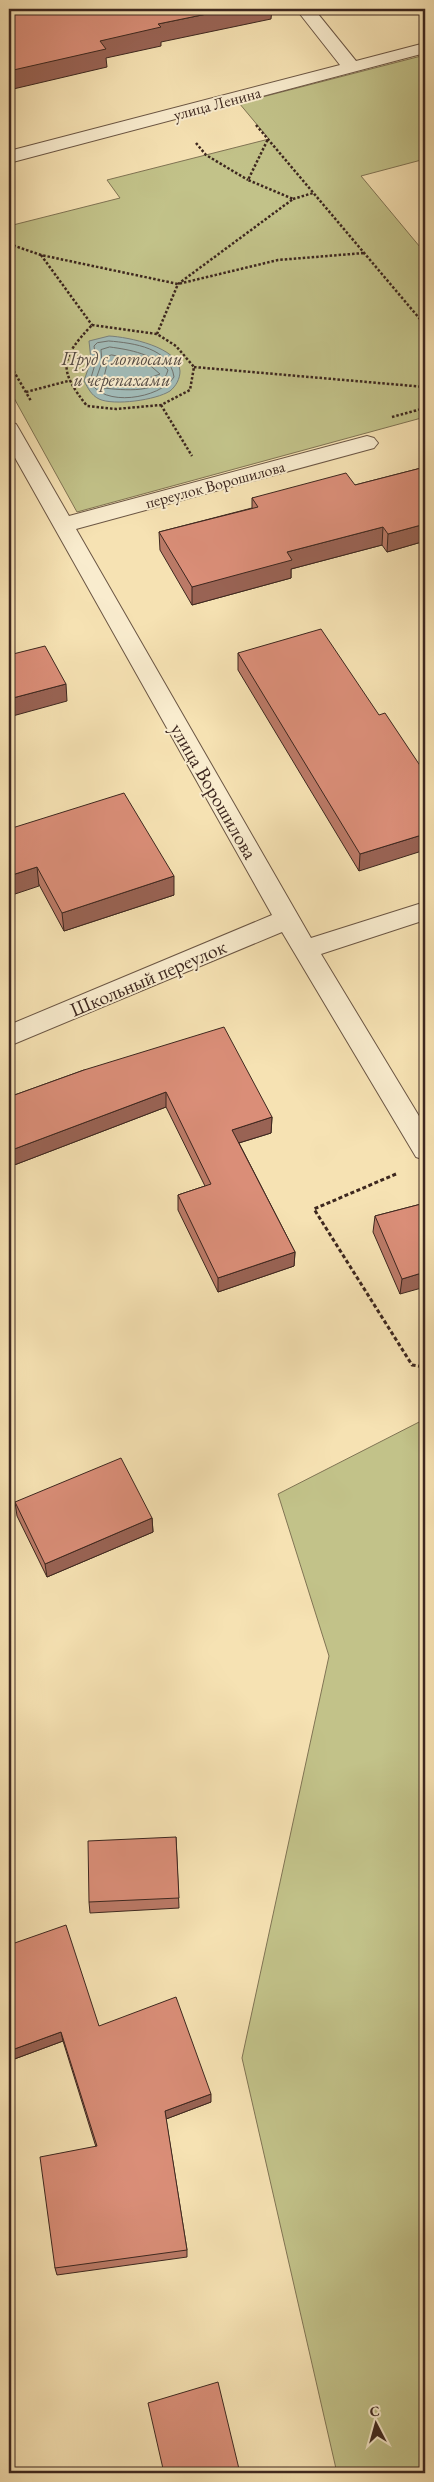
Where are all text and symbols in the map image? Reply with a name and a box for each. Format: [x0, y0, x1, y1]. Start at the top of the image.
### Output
street label: улица Ленина [171, 82, 264, 125]
water label: Пруд с лотосами и черепахами [60, 347, 183, 392]
street label: переулок Ворошилова [143, 456, 288, 513]
street label: улица Ворошилова [164, 718, 264, 864]
street label: Школьный переулок [66, 933, 230, 1023]
north arrow [352, 2400, 402, 2450]
text: С [369, 2402, 381, 2421]

